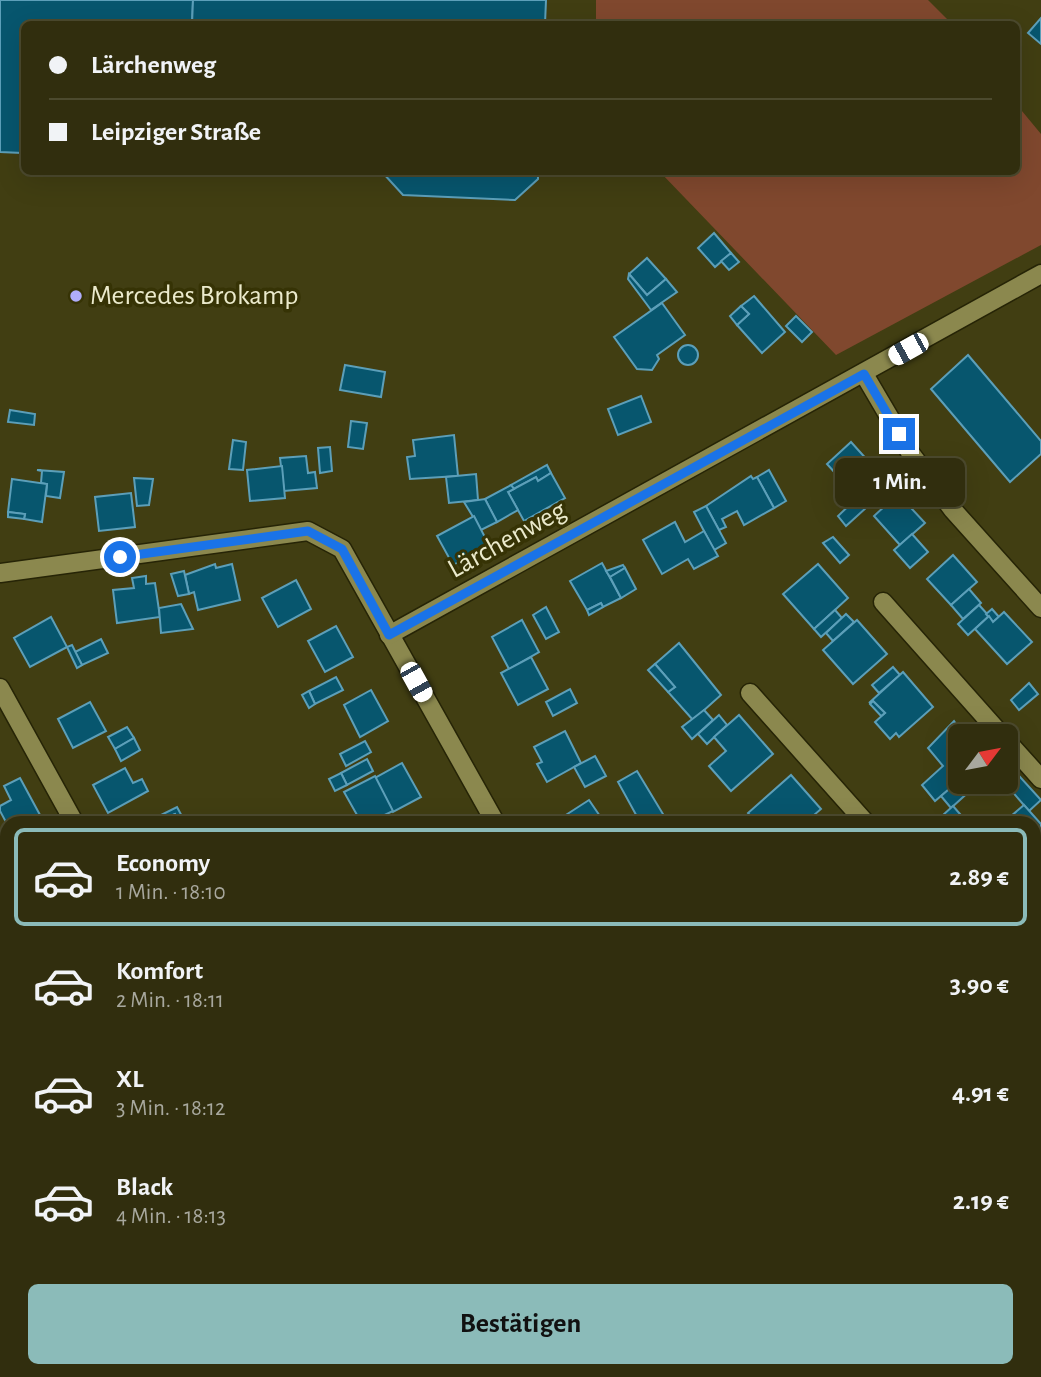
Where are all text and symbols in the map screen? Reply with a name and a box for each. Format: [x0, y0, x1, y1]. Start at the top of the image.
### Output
text: Lärchenweg [91, 52, 216, 78]
text: Leipziger Straße [91, 119, 261, 145]
place label: Mercedes Brokamp [90, 282, 299, 310]
marker: Mercedes Brokamp [68, 288, 84, 304]
car [885, 330, 932, 368]
route end [883, 418, 915, 450]
callout: 1 Min. [834, 458, 964, 508]
text: 1 Min. [873, 471, 927, 494]
street label: Lärchenweg [443, 496, 571, 584]
route start [104, 541, 136, 573]
car [397, 659, 436, 705]
north arrow [948, 724, 1018, 794]
map controls [948, 724, 1018, 794]
icon: car [32, 846, 95, 909]
text: Economy [116, 850, 210, 876]
text: 2.89 € [949, 864, 1009, 890]
text: 1 Min. · 18:10 [116, 881, 226, 904]
icon: car [32, 954, 95, 1017]
text: Komfort [116, 958, 203, 984]
text: 3.90 € [950, 972, 1009, 998]
text: 2 Min. · 18:11 [116, 989, 224, 1012]
icon: car [32, 1062, 95, 1125]
text: XL [116, 1066, 143, 1092]
text: 4.91 € [952, 1080, 1009, 1106]
text: 3 Min. · 18:12 [116, 1097, 225, 1120]
icon: car [32, 1170, 95, 1233]
text: Black [116, 1174, 173, 1200]
text: 2.19 € [953, 1188, 1009, 1214]
text: 4 Min. · 18:13 [116, 1205, 226, 1228]
button: Bestätigen [28, 1284, 1013, 1364]

